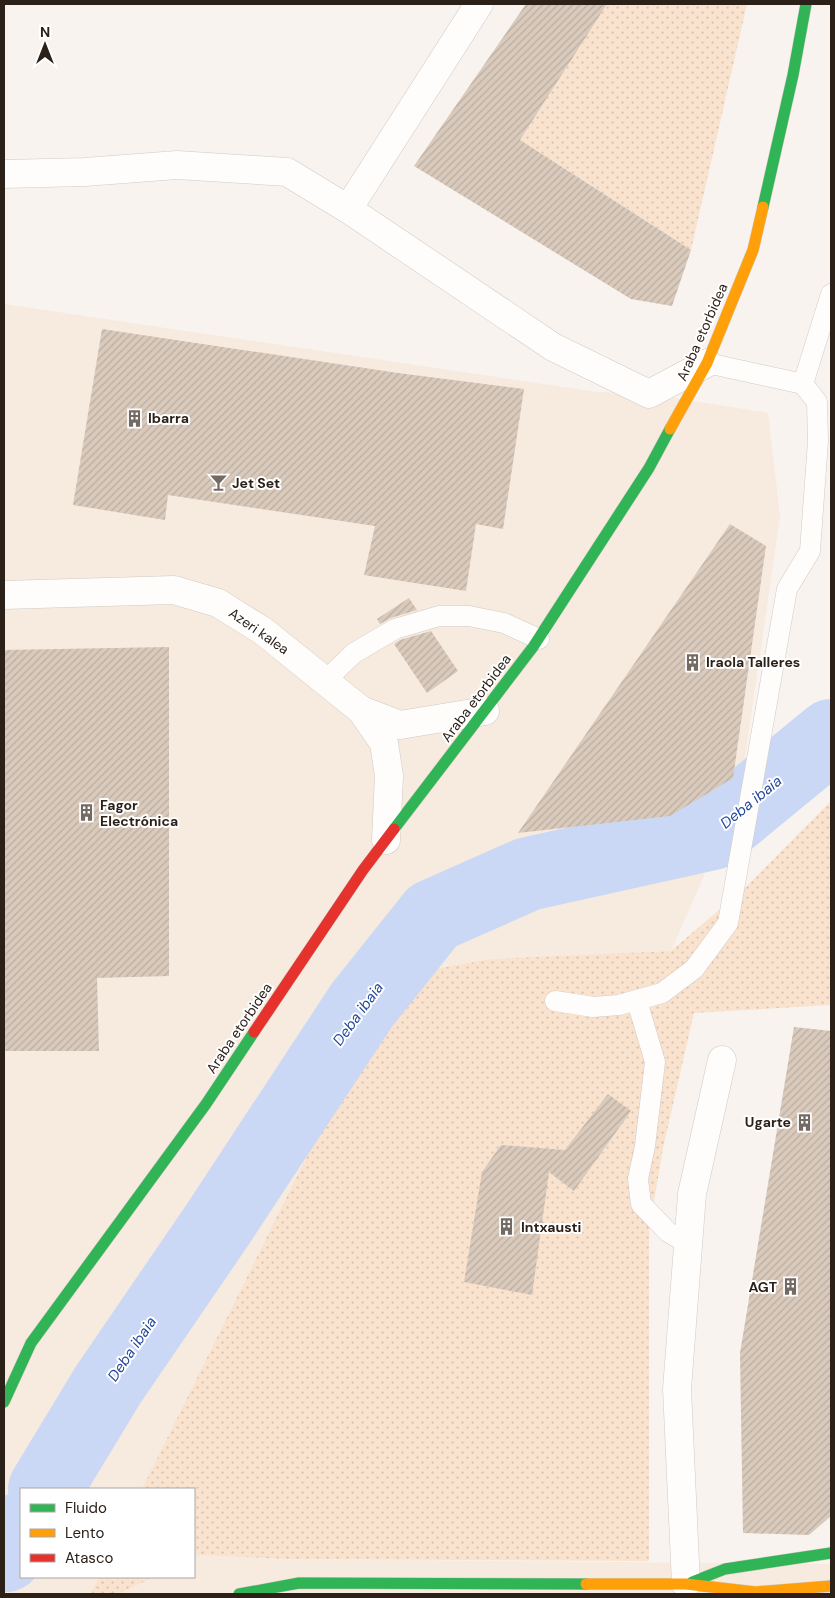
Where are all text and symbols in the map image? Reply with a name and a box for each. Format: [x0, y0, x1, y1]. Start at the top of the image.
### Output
north arrow [20, 20, 70, 70]
text: N [40, 23, 50, 41]
street label: Araba etorbidea [672, 280, 732, 384]
building icon: Ibarra [124, 408, 144, 428]
place label: Ibarra [148, 409, 189, 427]
bar icon: Jet Set [208, 473, 228, 493]
place label: Jet Set [232, 474, 280, 492]
street label: Azeri kalea [225, 604, 293, 658]
street label: Araba etorbidea [437, 651, 515, 745]
building icon: Iraola Talleres [682, 652, 702, 672]
place label: Iraola Talleres [706, 653, 800, 671]
water label: Deba ibaia [716, 771, 786, 833]
place label: Fagor Electrónica [100, 796, 178, 830]
building icon: Fagor Electrónica [76, 803, 96, 823]
water label: Deba ibaia [328, 978, 388, 1050]
street label: Araba etorbidea [202, 979, 276, 1077]
building icon: Ugarte [795, 1112, 815, 1132]
place label: Ugarte [745, 1113, 791, 1131]
building icon: Intxausti [497, 1217, 517, 1237]
place label: Intxausti [521, 1218, 581, 1236]
building icon: AGT [781, 1277, 801, 1297]
place label: AGT [748, 1278, 777, 1296]
water label: Deba ibaia [103, 1313, 161, 1385]
legend [20, 1488, 195, 1578]
text: Fluido [65, 1498, 107, 1518]
text: Lento [65, 1523, 104, 1543]
text: Atasco [65, 1548, 113, 1568]

